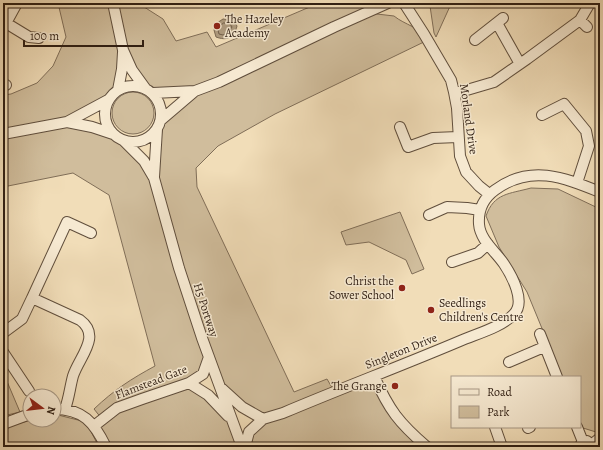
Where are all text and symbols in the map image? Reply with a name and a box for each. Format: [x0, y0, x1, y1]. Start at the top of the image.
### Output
place label: The Hazeley Academy [224, 11, 284, 41]
marker: The Hazeley Academy [212, 21, 222, 31]
scale bar [24, 22, 143, 48]
text: 100 m [30, 28, 59, 44]
street label: Morland Drive [456, 83, 482, 155]
place label: Christ the Sower School [329, 273, 394, 303]
street label: H5 Portway [190, 281, 222, 340]
marker: Christ the Sower School [397, 283, 407, 293]
place label: Seedlings Children's Centre [439, 295, 524, 325]
marker: Seedlings Children's Centre [426, 305, 436, 315]
street label: Singleton Drive [363, 329, 439, 373]
street label: Flamstead Gate [113, 361, 189, 403]
legend [451, 376, 581, 428]
place label: The Grange [332, 378, 387, 394]
marker: The Grange [390, 381, 400, 391]
text: Road [487, 384, 513, 400]
north arrow [22, 388, 62, 428]
text: Park [487, 404, 510, 420]
text: N [43, 405, 59, 416]

